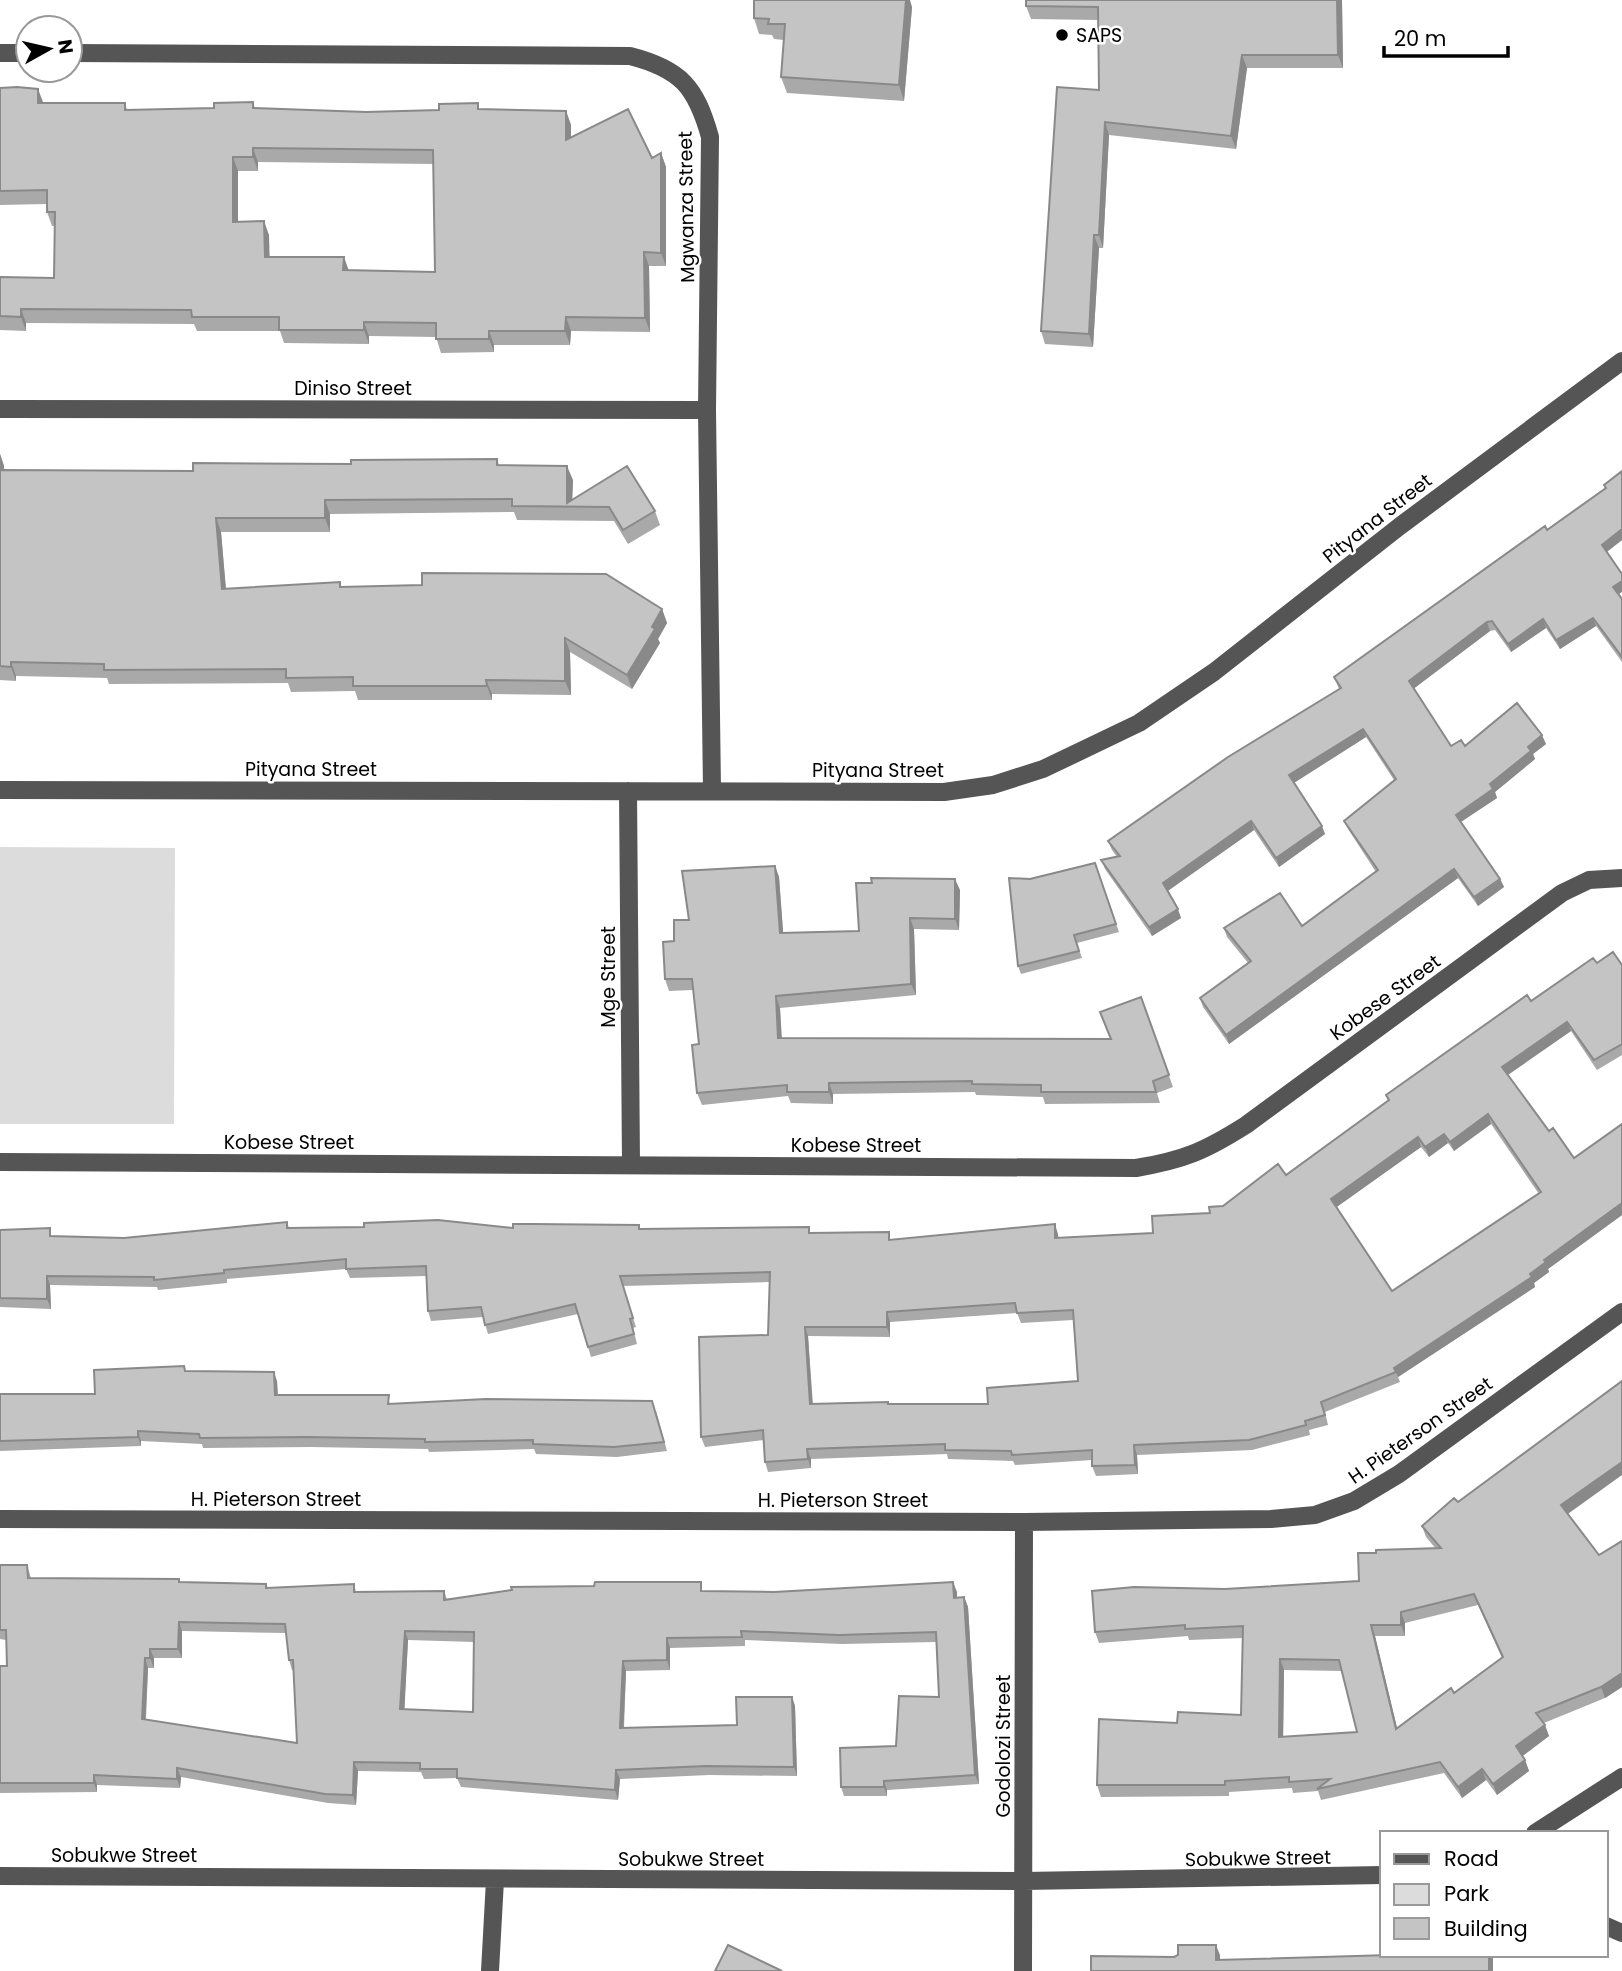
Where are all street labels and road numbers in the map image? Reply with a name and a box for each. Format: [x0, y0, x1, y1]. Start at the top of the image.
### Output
street label: Mgwanza Street [672, 131, 701, 283]
street label: Diniso Street [294, 375, 412, 402]
street label: Pityana Street [1317, 467, 1438, 570]
street label: Pityana Street [245, 756, 377, 783]
street label: Pityana Street [812, 757, 944, 784]
street label: Mge Street [595, 926, 622, 1028]
street label: Kobese Street [1325, 948, 1446, 1047]
street label: Kobese Street [224, 1129, 354, 1156]
street label: Kobese Street [791, 1132, 921, 1159]
street label: H. Pieterson Street [1343, 1370, 1498, 1490]
street label: H. Pieterson Street [191, 1486, 361, 1513]
street label: H. Pieterson Street [758, 1487, 928, 1514]
street label: Godolozi Street [990, 1675, 1017, 1817]
street label: Sobukwe Street [51, 1842, 197, 1869]
street label: Sobukwe Street [1185, 1844, 1331, 1873]
street label: Sobukwe Street [618, 1846, 764, 1873]

